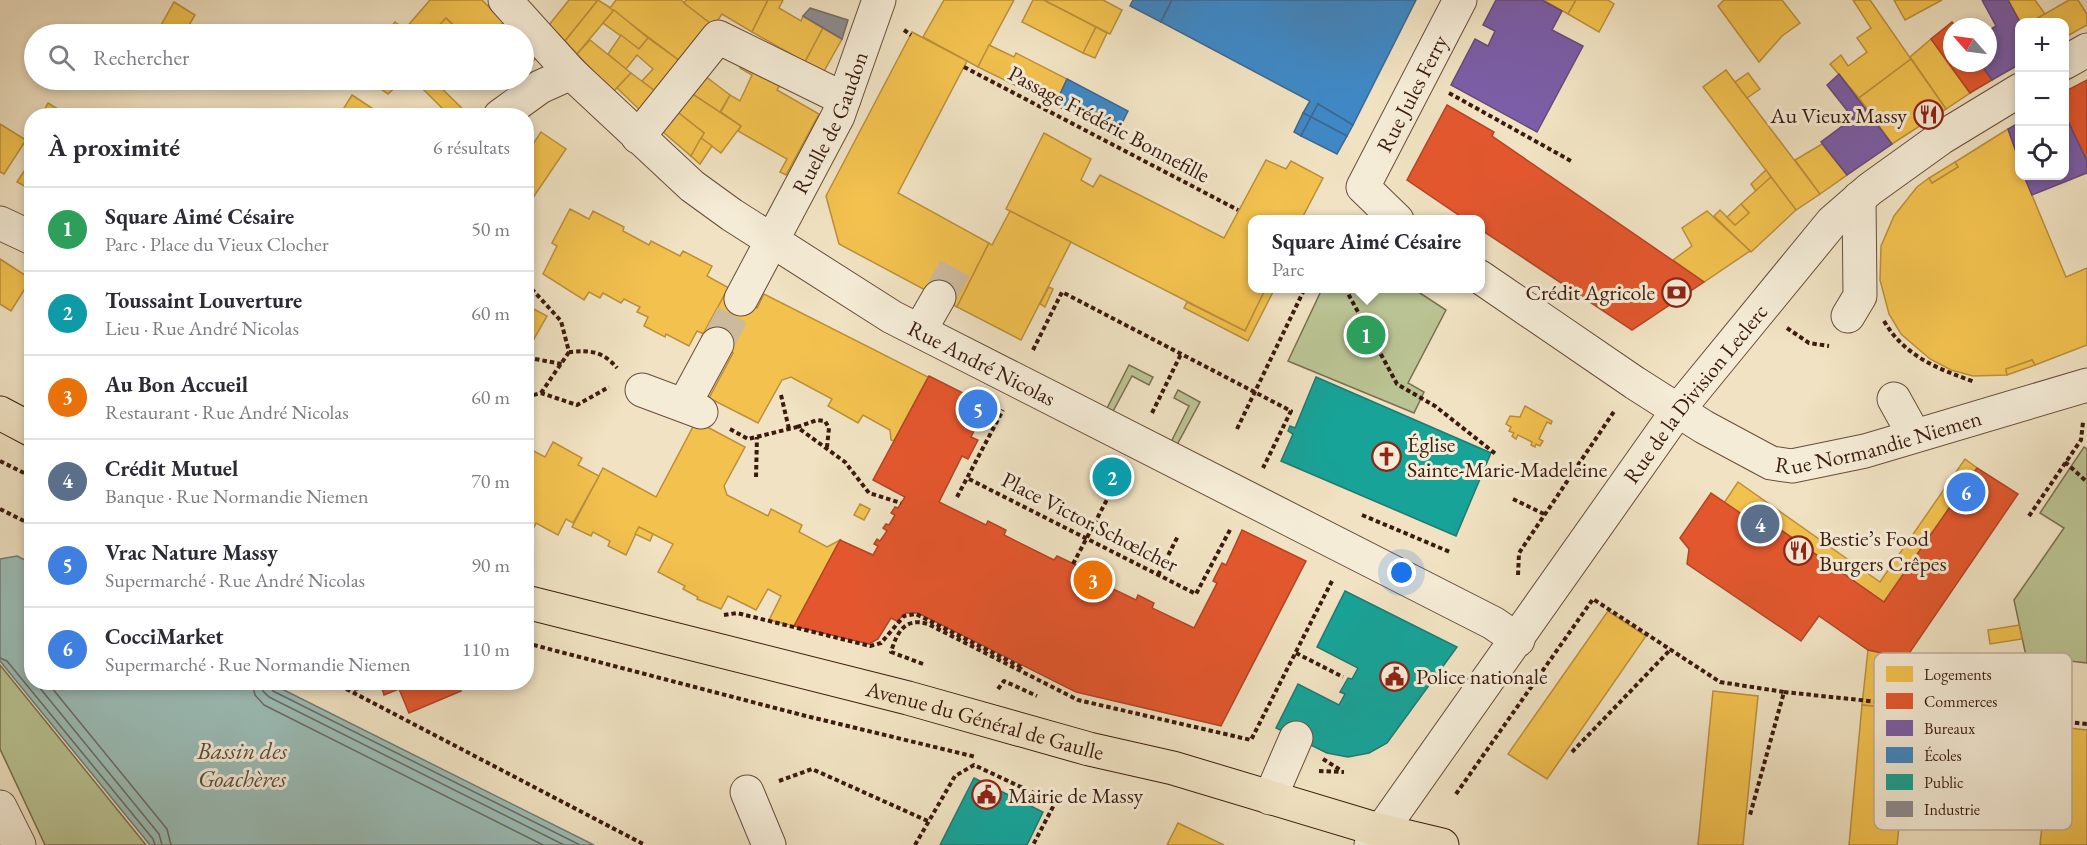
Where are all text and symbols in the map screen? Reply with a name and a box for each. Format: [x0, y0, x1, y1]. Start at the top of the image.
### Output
north arrow [1943, 18, 1997, 72]
map controls [2015, 18, 2069, 180]
button: + [2015, 18, 2069, 72]
search box [24, 24, 534, 90]
street label: Rue Jules Ferry [1369, 29, 1454, 157]
icon: search [45, 41, 78, 74]
text: Rechercher [93, 43, 189, 72]
street label: Ruelle de Gaudon [785, 47, 874, 199]
street label: Passage Frédéric Bonnefille [1003, 59, 1215, 190]
button: − [2015, 72, 2069, 126]
restaurant icon: Au Vieux Massy [1912, 99, 1944, 131]
place label: Au Vieux Massy [1769, 101, 1907, 130]
button: locate [2015, 126, 2069, 180]
text: À proximité [48, 130, 180, 164]
text: 6 résultats [433, 134, 510, 160]
text: Square Aimé Césaire [105, 202, 294, 231]
popup [1248, 215, 1485, 293]
text: 1 [62, 216, 73, 242]
text: 50 m [471, 216, 510, 242]
text: Square Aimé Césaire [1272, 227, 1461, 256]
text: Parc · Place du Vieux Clocher [105, 231, 329, 257]
text: Parc [1272, 256, 1305, 282]
bank icon: Crédit Agricole [1660, 276, 1692, 308]
place label: Crédit Agricole [1525, 278, 1655, 307]
text: Toussaint Louverture [105, 286, 302, 315]
street label: Rue de la Division Leclerc [1616, 298, 1774, 489]
text: 2 [62, 300, 73, 326]
text: 60 m [471, 300, 510, 326]
pin: 1 [1346, 312, 1386, 358]
street label: Rue André Nicolas [903, 313, 1061, 412]
text: Lieu · Rue André Nicolas [105, 315, 299, 341]
text: Au Bon Accueil [105, 370, 248, 399]
text: 3 [62, 384, 73, 410]
text: 60 m [471, 384, 510, 410]
pin: 5 [958, 386, 998, 432]
text: Restaurant · Rue André Nicolas [105, 399, 349, 425]
street label: Rue Normandie Niemen [1773, 403, 1985, 480]
place label: Église Sainte-Marie-Madeleine [1407, 430, 1608, 484]
church icon: Église Sainte-Marie-Madeleine [1370, 441, 1402, 473]
text: Crédit Mutuel [105, 454, 238, 483]
pin: 2 [1092, 454, 1132, 500]
street label: Place Victor Schœlcher [997, 465, 1184, 579]
text: 4 [62, 468, 73, 494]
text: 70 m [471, 468, 510, 494]
pin: 6 [1946, 470, 1986, 514]
text: Banque · Rue Normandie Niemen [105, 483, 368, 509]
pin: 4 [1740, 502, 1780, 546]
place label: Bestie’s Food Burgers Crêpes [1819, 524, 1947, 578]
restaurant icon: Bestie’s Food Burgers Crêpes [1782, 535, 1814, 567]
text: Vrac Nature Massy [105, 538, 278, 567]
text: 5 [62, 552, 73, 578]
text: 90 m [471, 552, 510, 578]
pin: 3 [1074, 558, 1112, 602]
your location [1387, 558, 1416, 587]
text: Supermarché · Rue André Nicolas [105, 567, 365, 593]
text: CocciMarket [105, 622, 224, 651]
text: 6 [62, 636, 73, 662]
text: 110 m [462, 636, 510, 662]
text: Supermarché · Rue Normandie Niemen [105, 651, 411, 677]
legend [1874, 653, 2072, 830]
public building icon: Police nationale [1379, 660, 1411, 692]
place label: Police nationale [1416, 662, 1548, 691]
text: Logements [1924, 664, 1992, 685]
street label: Avenue du Général de Gaulle [862, 673, 1107, 766]
text: Commerces [1924, 691, 1997, 712]
text: Bureaux [1924, 718, 1975, 739]
water label: Bassin des Goachères [196, 735, 287, 794]
text: Écoles [1924, 745, 1962, 766]
text: Public [1924, 772, 1964, 793]
public building icon: Mairie de Massy [971, 779, 1003, 811]
place label: Mairie de Massy [1008, 781, 1144, 810]
text: Industrie [1924, 799, 1980, 820]

